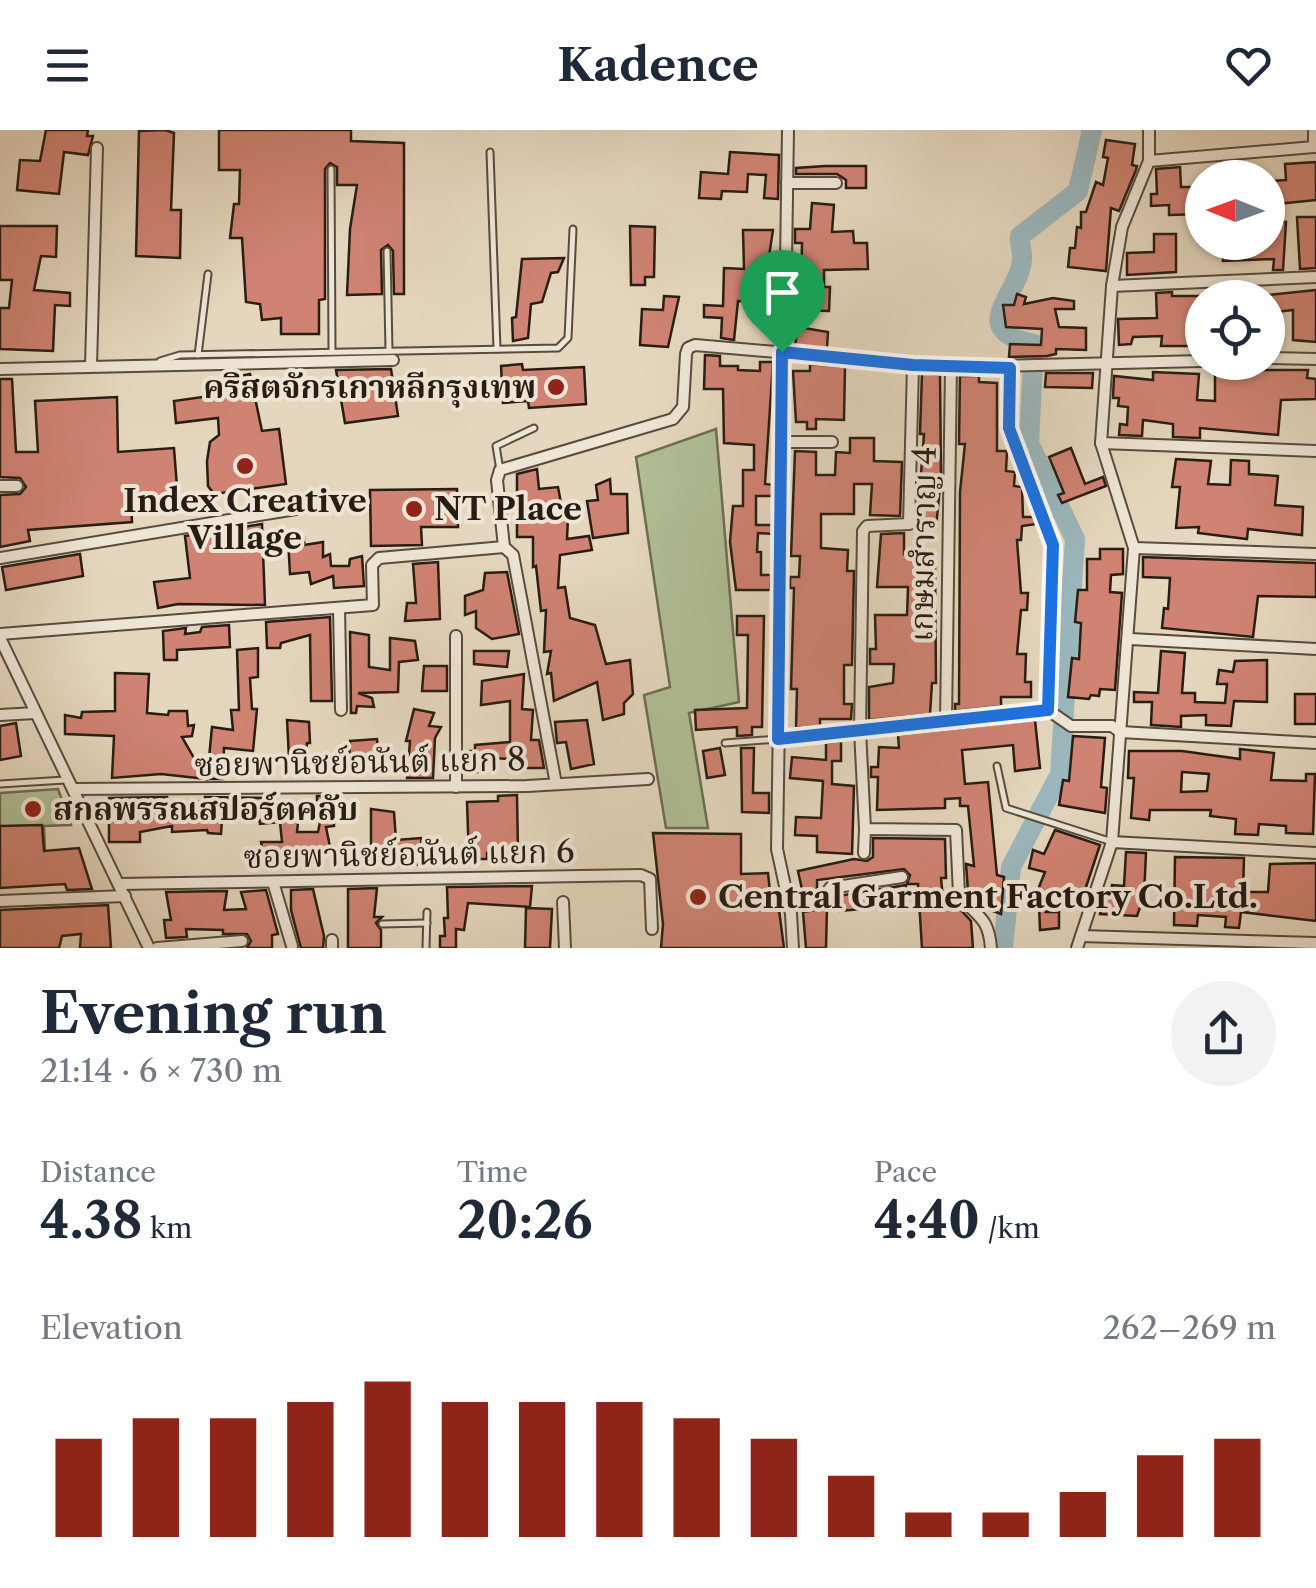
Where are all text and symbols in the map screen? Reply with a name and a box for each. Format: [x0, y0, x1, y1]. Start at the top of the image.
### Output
text: Kadence [557, 37, 759, 93]
icon: menu [40, 38, 95, 93]
icon: heart [1221, 38, 1276, 93]
north arrow [1185, 160, 1285, 260]
map controls [1185, 160, 1285, 380]
pin [740, 250, 825, 353]
icon: arrive [755, 265, 810, 320]
button: locate [1185, 280, 1285, 380]
place label: คริสตจักรเกาหลีกรุงเทพ [203, 367, 536, 408]
marker: คริสตจักรเกาหลีกรุงเทพ [545, 376, 567, 398]
street label: เกษมสำราญ 4 [901, 446, 944, 642]
marker: Index Creative Village [234, 455, 256, 477]
place label: Index Creative Village [123, 481, 367, 557]
place label: NT Place [434, 489, 582, 528]
marker: NT Place [403, 498, 425, 520]
street label: ซอยพานิชย์อนันต์ แยก 8 [194, 739, 526, 784]
place label: สกลพรรณสปอร์ตคลับ [53, 789, 358, 828]
marker: สกลพรรณสปอร์ตคลับ [22, 798, 44, 820]
street label: ซอยพานิชย์อนันต์ แยก 6 [243, 831, 575, 876]
place label: Central Garment Factory Co.Ltd. [718, 877, 1258, 916]
marker: Central Garment Factory Co.Ltd. [687, 886, 709, 908]
text: Evening run [40, 980, 387, 1047]
button: share [1171, 981, 1276, 1086]
text: 21:14 · 6 × 730 m [40, 1051, 282, 1090]
text: Distance [40, 1155, 156, 1189]
text: Time [457, 1155, 528, 1189]
text: Pace [874, 1155, 937, 1189]
text: 4.38 [40, 1189, 143, 1251]
text: 20:26 [457, 1189, 593, 1251]
text: 4:40 [874, 1189, 980, 1251]
text: km [143, 1211, 192, 1245]
text: /km [980, 1211, 1040, 1245]
text: Elevation [40, 1308, 183, 1347]
text: 262–269 m [1102, 1308, 1276, 1347]

